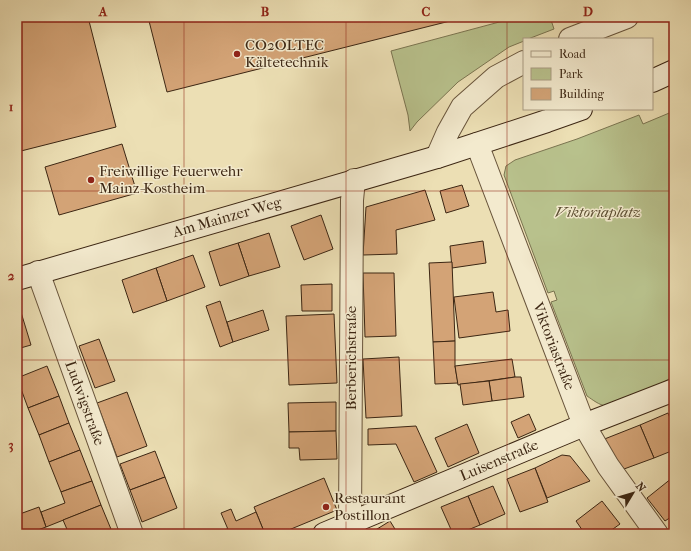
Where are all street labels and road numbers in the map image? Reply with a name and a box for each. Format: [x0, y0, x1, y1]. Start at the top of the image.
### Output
street label: Am Mainzer Weg [170, 193, 284, 241]
street label: Viktoriastraße [529, 299, 579, 393]
street label: Berberichstraße [342, 305, 360, 410]
street label: Ludwigstraße [61, 358, 109, 448]
street label: Luisenstraße [457, 435, 541, 485]

